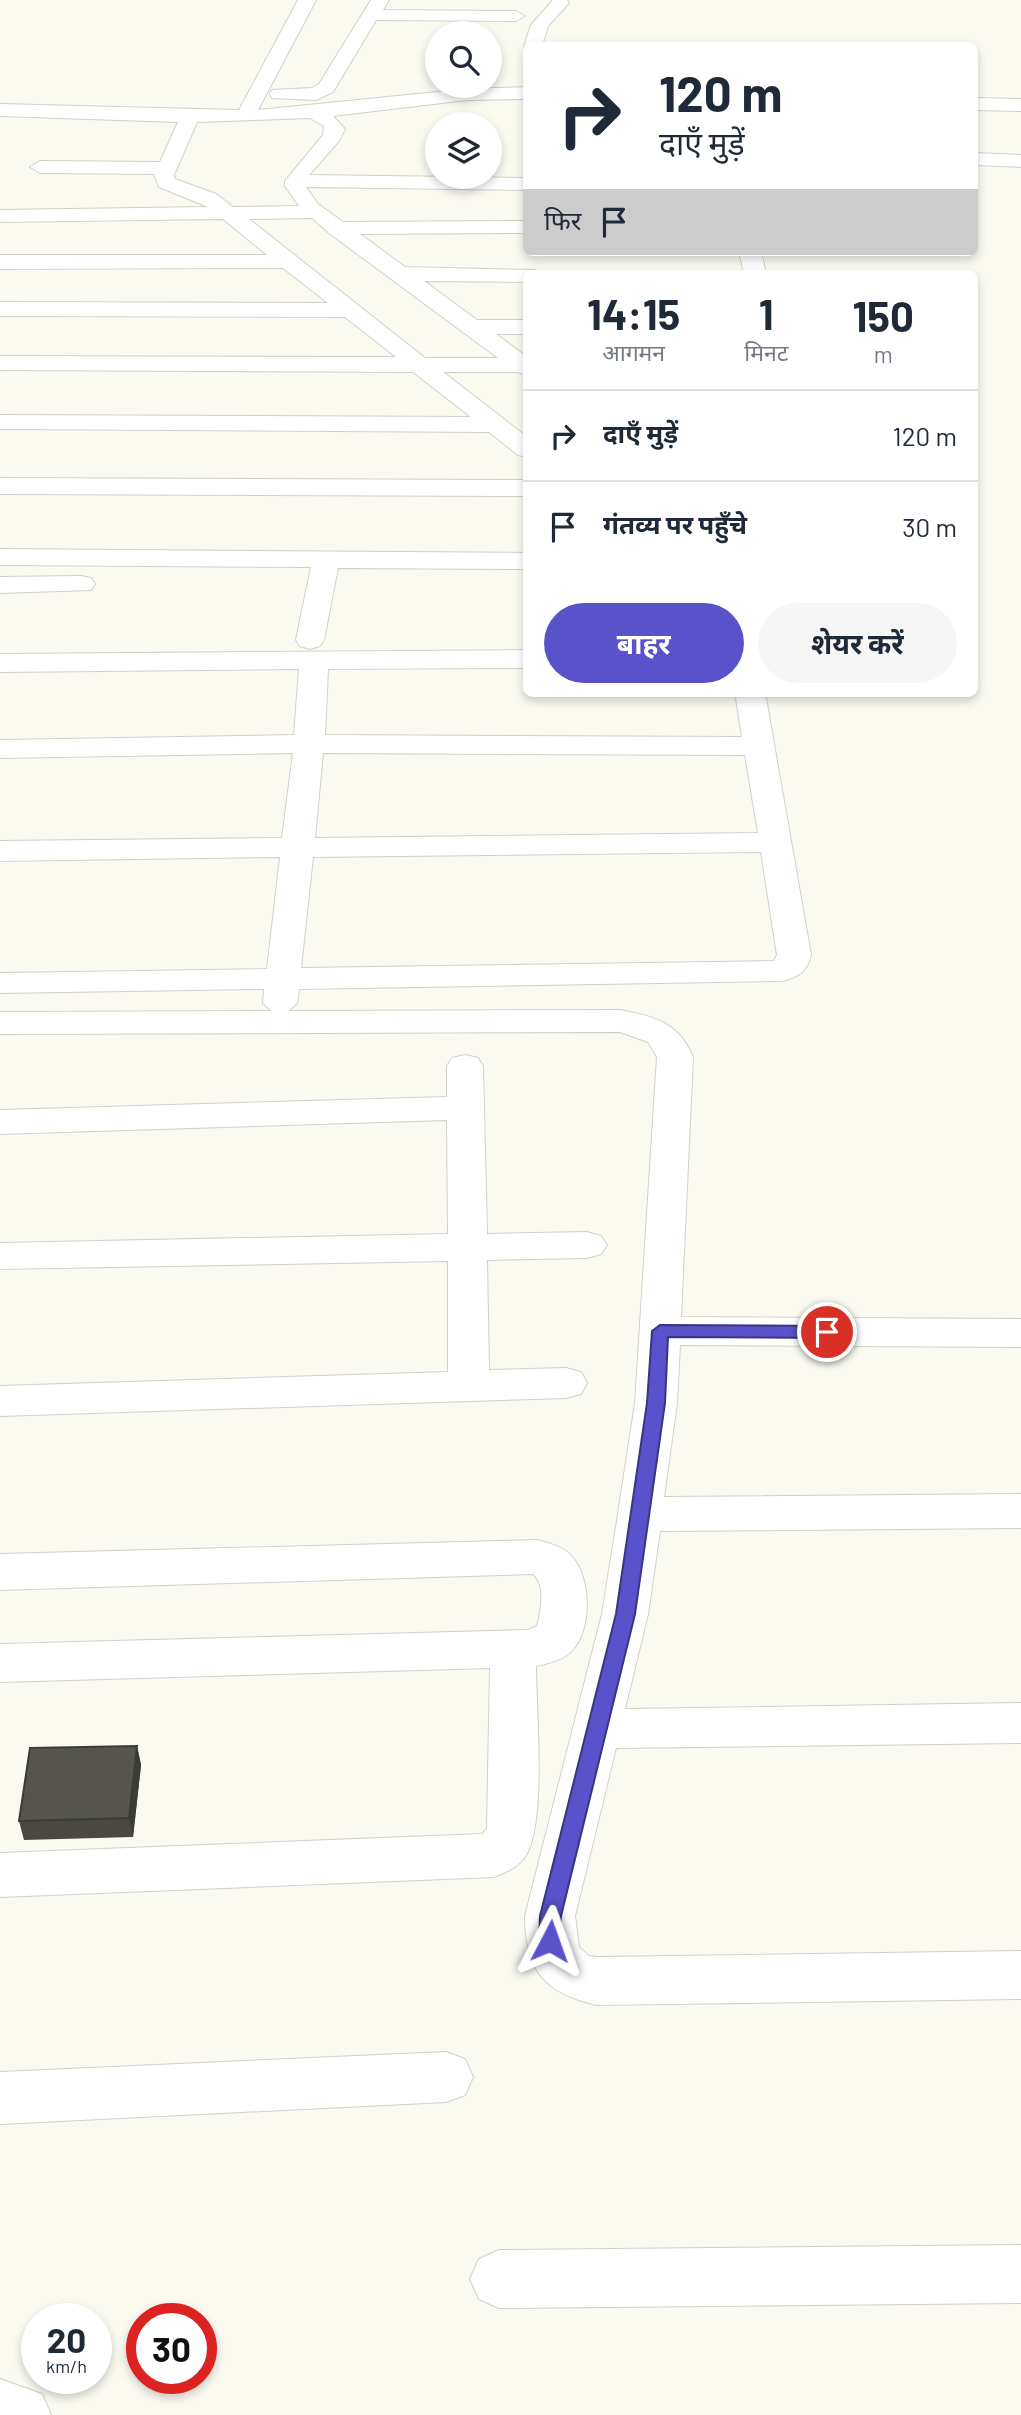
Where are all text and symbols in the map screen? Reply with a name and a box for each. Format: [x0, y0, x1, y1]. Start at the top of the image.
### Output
map controls [425, 21, 502, 189]
button: search [425, 21, 502, 98]
text: 120 m [659, 63, 782, 122]
icon: right [544, 70, 635, 161]
button: layers [425, 112, 502, 189]
text: दाएँ मुड़ें [659, 123, 745, 161]
icon: arrive [595, 203, 633, 241]
text: फिर [544, 204, 581, 235]
text: 14:15 [587, 288, 680, 338]
text: 1 [759, 288, 774, 338]
text: 150 [852, 290, 914, 340]
text: आगमन [602, 338, 665, 366]
text: मिनट [744, 338, 788, 366]
text: m [874, 340, 893, 368]
icon: right [544, 417, 582, 455]
text: दाएँ मुड़ें [603, 417, 678, 448]
text: 120 m [893, 420, 957, 451]
icon: arrive [544, 508, 582, 546]
text: गंतव्य पर पहुँचे [603, 508, 747, 539]
text: 30 m [902, 511, 957, 542]
button: बाहर [544, 603, 744, 683]
button: शेयर करें [758, 603, 957, 683]
pin [797, 1302, 857, 1362]
icon: arrive [808, 1313, 846, 1351]
position arrow [513, 1904, 587, 1978]
speed limit sign: 30 [126, 2303, 217, 2394]
text: 20 [47, 2318, 86, 2360]
text: km/h [46, 2355, 87, 2377]

